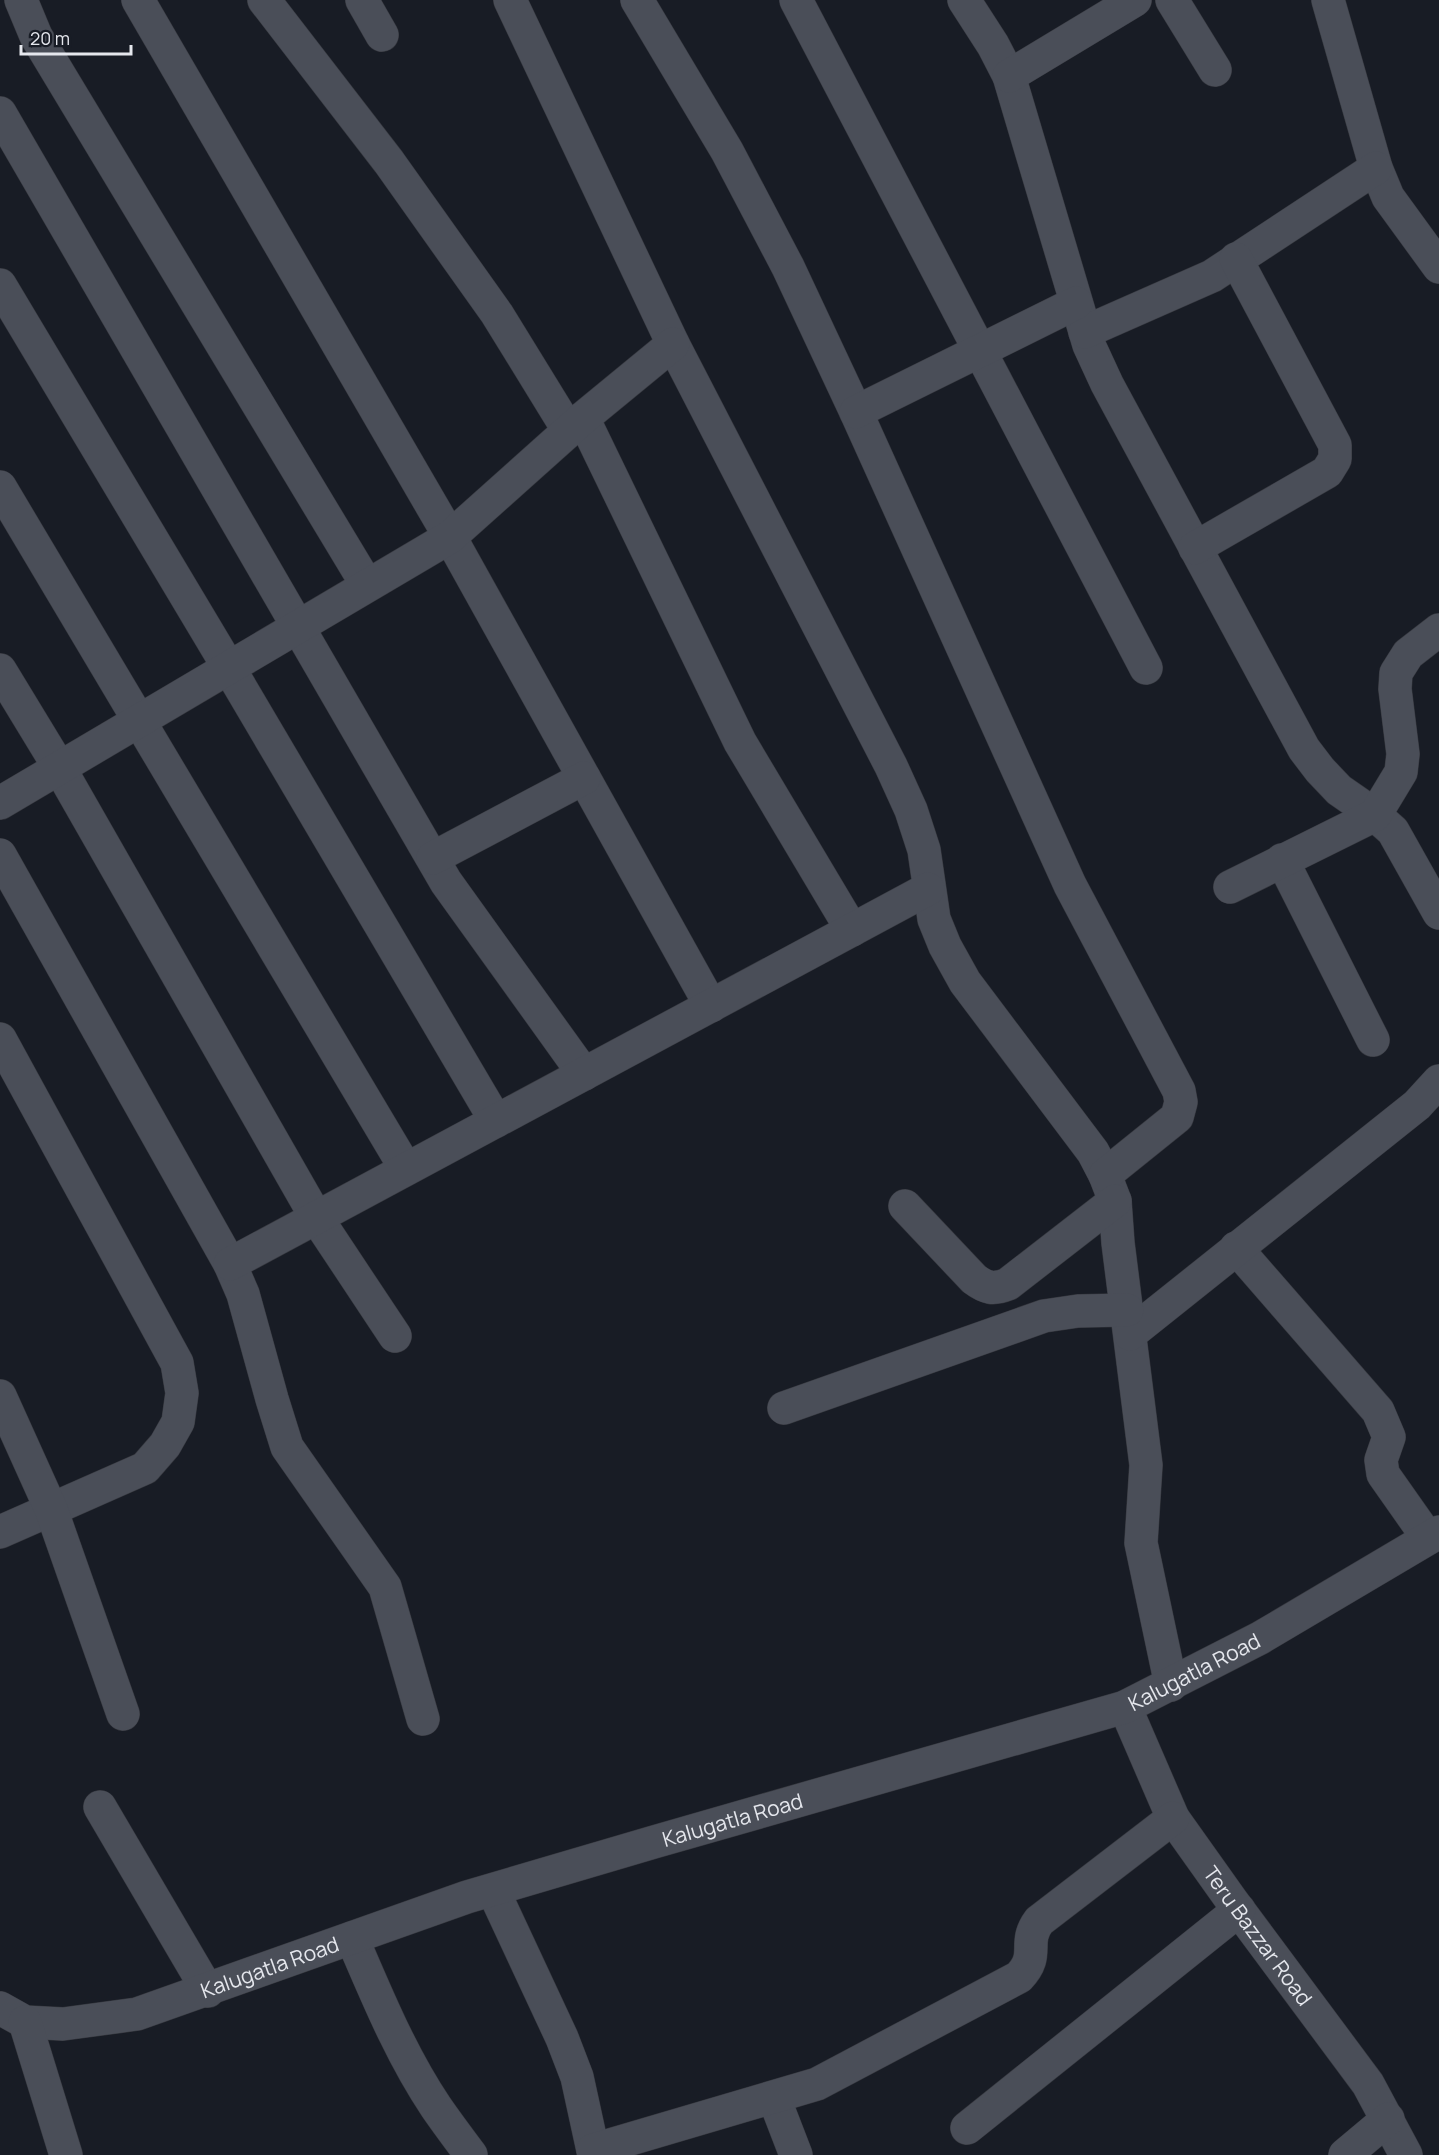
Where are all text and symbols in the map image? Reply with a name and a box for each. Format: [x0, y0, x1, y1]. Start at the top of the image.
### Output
scale bar [21, 18, 130, 56]
text: 20 m [30, 26, 70, 50]
street label: Kalugatla Road [1123, 1626, 1265, 1717]
street label: Kalugatla Road [659, 1786, 806, 1853]
street label: Teru Bazzar Road [1197, 1860, 1319, 2011]
street label: Kalugatla Road [197, 1930, 342, 2004]

